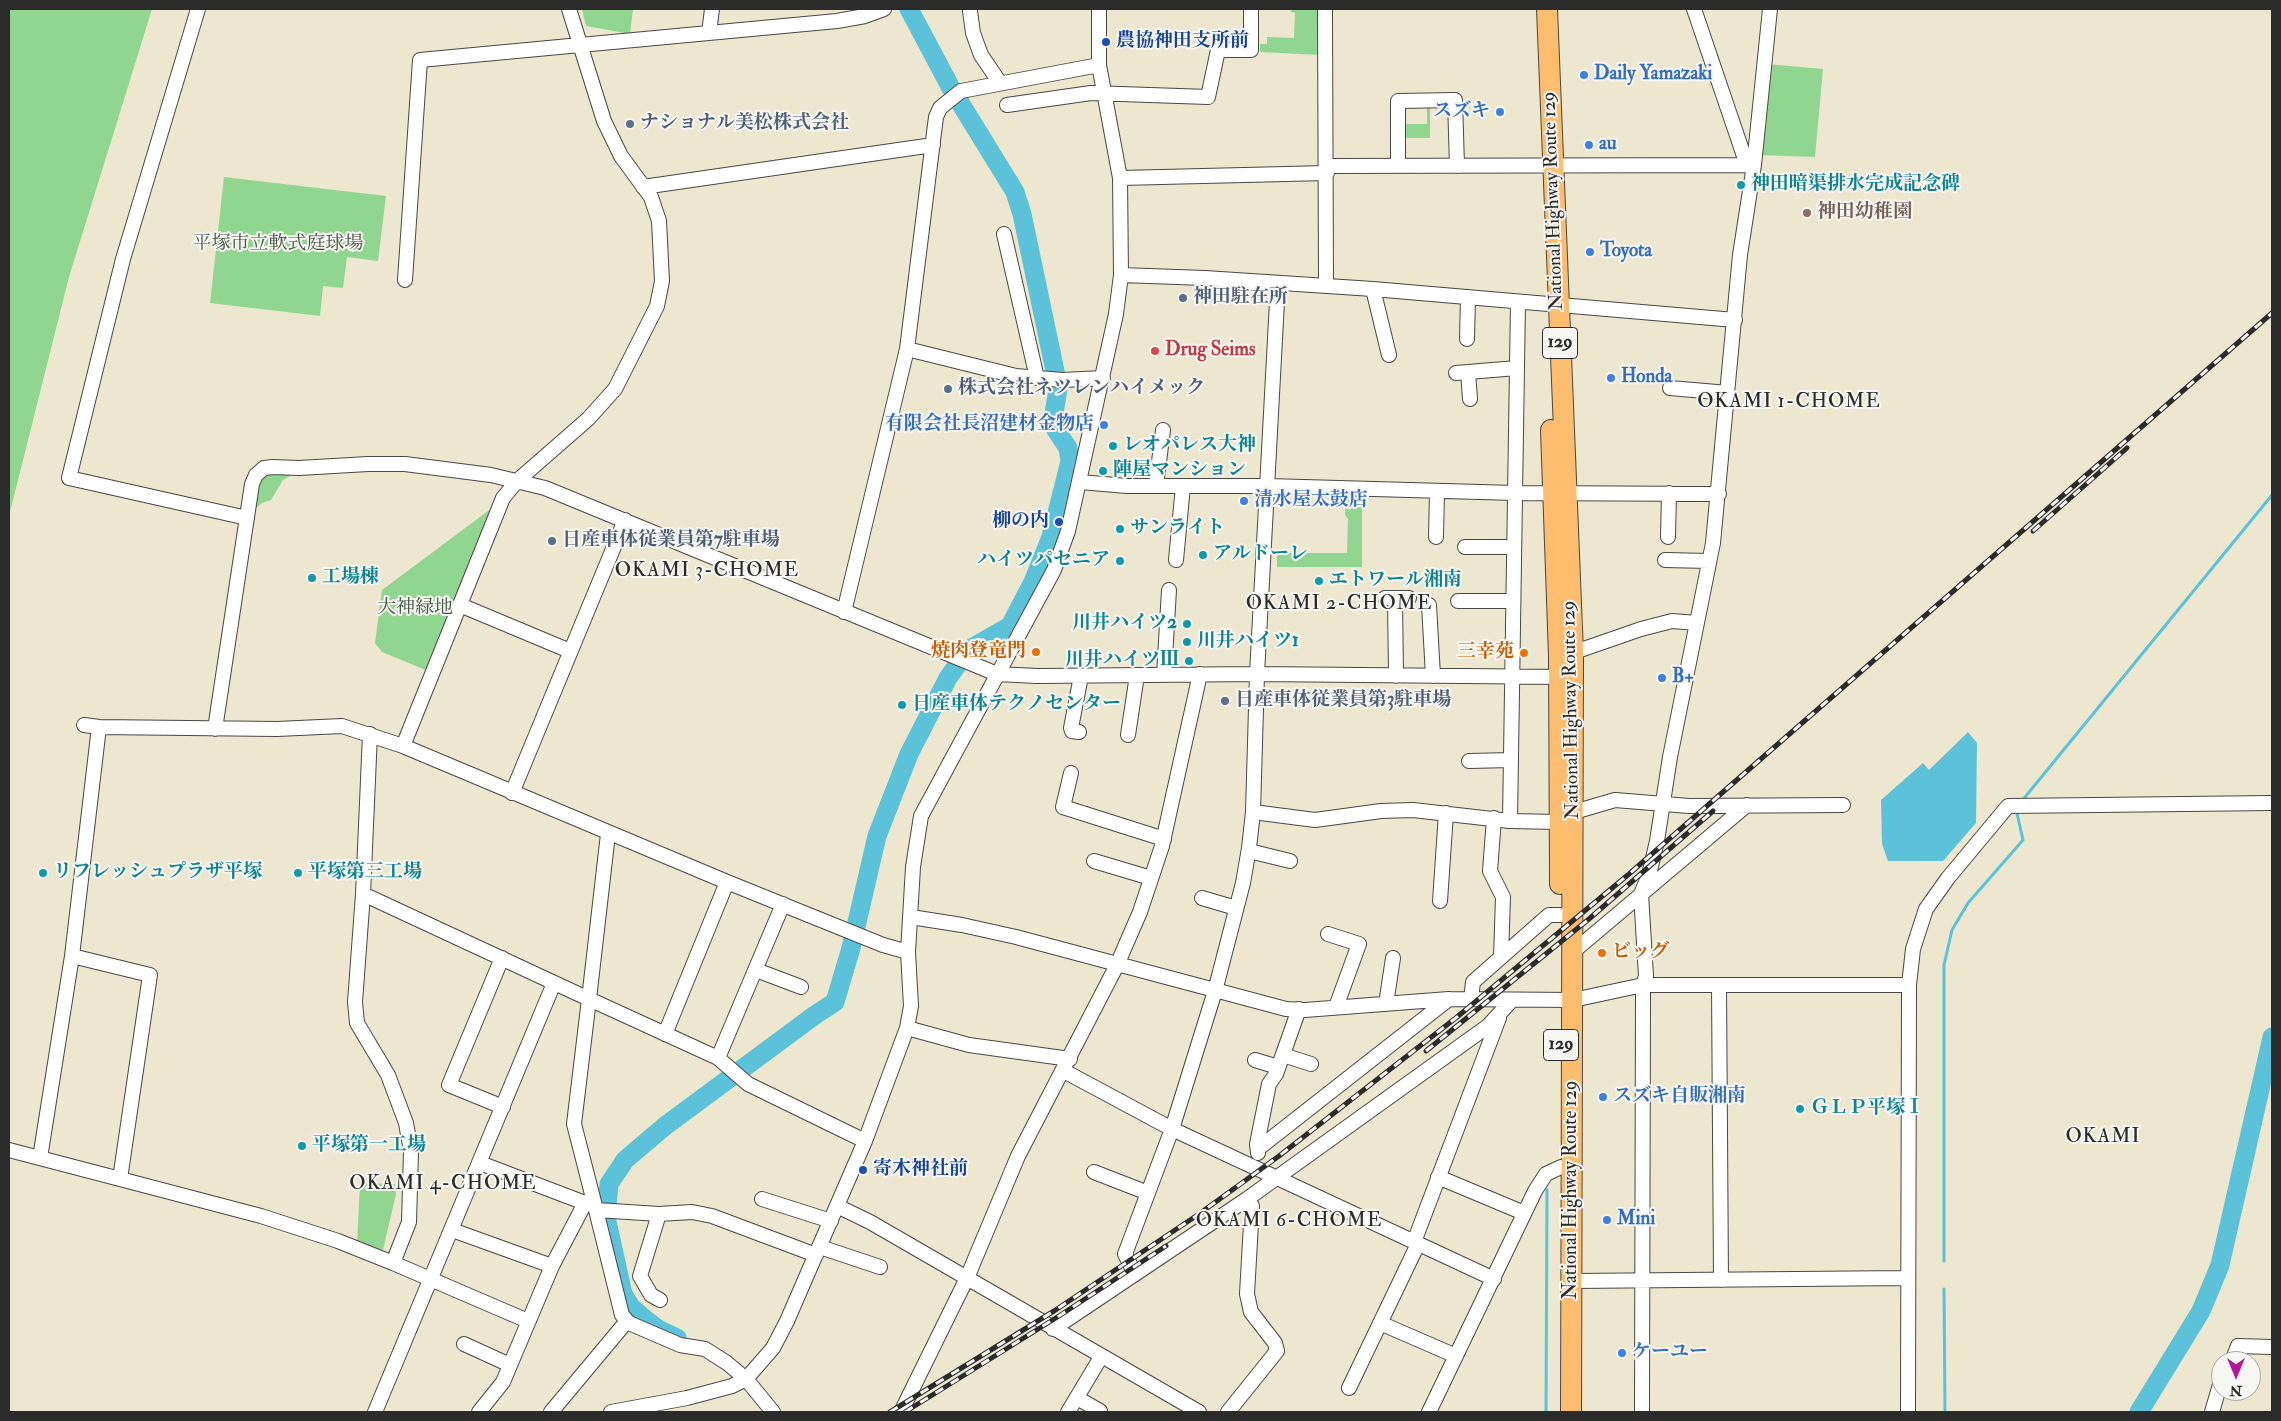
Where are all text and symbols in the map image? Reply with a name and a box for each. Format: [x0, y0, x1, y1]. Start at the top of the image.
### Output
place label: 農協神田支所前 [1116, 31, 1249, 53]
marker: 農協神田支所前 [1100, 36, 1112, 48]
place label: Daily Yamazaki [1594, 64, 1712, 86]
marker: Daily Yamazaki [1578, 69, 1590, 81]
street label: National Highway Route 129 [1539, 91, 1569, 311]
place label: スズキ [1433, 101, 1490, 123]
marker: スズキ [1494, 106, 1506, 118]
place label: ナショナル美松株式会社 [640, 113, 849, 135]
marker: ナショナル美松株式会社 [624, 118, 636, 130]
place label: au [1599, 134, 1617, 156]
marker: au [1583, 139, 1595, 151]
place label: 神田暗渠排水完成記念碑 [1751, 174, 1960, 196]
marker: 神田暗渠排水完成記念碑 [1735, 179, 1747, 191]
place label: 神田幼稚園 [1817, 202, 1912, 224]
marker: 神田幼稚園 [1801, 207, 1813, 219]
park label: 平塚市立軟式庭球場 [193, 234, 363, 256]
place label: Toyota [1600, 241, 1652, 263]
marker: Toyota [1584, 246, 1596, 258]
place label: 神田駐在所 [1193, 287, 1288, 309]
marker: 神田駐在所 [1177, 292, 1189, 304]
road number: 129 [1542, 328, 1578, 358]
place label: Drug Seims [1165, 340, 1256, 362]
marker: Drug Seims [1149, 345, 1161, 357]
place label: Honda [1621, 367, 1672, 389]
marker: Honda [1605, 372, 1617, 384]
place label: 株式会社ネツレンハイメック [958, 378, 1205, 400]
marker: 株式会社ネツレンハイメック [942, 383, 954, 395]
district label: OKAMI 1-CHOME [1696, 391, 1882, 415]
place label: 有限会社長沼建材金物店 [885, 414, 1094, 436]
marker: 有限会社長沼建材金物店 [1098, 419, 1110, 431]
place label: レオパレス大神 [1123, 435, 1256, 457]
marker: レオパレス大神 [1107, 440, 1119, 452]
place label: 陣屋マンション [1113, 460, 1246, 482]
marker: 陣屋マンション [1097, 465, 1109, 477]
place label: 清水屋太鼓店 [1254, 490, 1368, 512]
marker: 清水屋太鼓店 [1238, 495, 1250, 507]
place label: 柳の内 [992, 511, 1049, 533]
marker: 柳の内 [1053, 516, 1065, 528]
place label: サンライト [1130, 518, 1225, 540]
marker: サンライト [1114, 523, 1126, 535]
place label: 日産車体従業員第7駐車場 [562, 530, 780, 552]
marker: 日産車体従業員第7駐車場 [546, 535, 558, 547]
place label: アルドーレ [1213, 544, 1308, 566]
marker: アルドーレ [1197, 549, 1209, 561]
place label: ハイツパセニア [977, 550, 1110, 572]
marker: ハイツパセニア [1114, 555, 1126, 567]
district label: OKAMI 3-CHOME [613, 560, 801, 584]
place label: 工場棟 [322, 567, 379, 589]
place label: エトワール湘南 [1329, 570, 1462, 592]
marker: 工場棟 [306, 572, 318, 584]
marker: エトワール湘南 [1313, 575, 1325, 587]
district label: OKAMI 2-CHOME [1244, 593, 1434, 617]
park label: 大神緑地 [377, 598, 453, 620]
street label: National Highway Route 129 [1559, 600, 1585, 820]
place label: 川井ハイツ2 [1072, 613, 1177, 635]
marker: 川井ハイツ2 [1181, 618, 1193, 630]
place label: 川井ハイツ1 [1197, 631, 1299, 653]
marker: 川井ハイツ1 [1181, 636, 1193, 648]
place label: 焼肉登竜門 [931, 641, 1026, 663]
place label: 三幸苑 [1457, 642, 1514, 664]
marker: 焼肉登竜門 [1030, 646, 1042, 658]
marker: 三幸苑 [1518, 647, 1530, 659]
place label: 川井ハイツⅢ [1065, 650, 1179, 672]
marker: 川井ハイツⅢ [1183, 655, 1195, 667]
place label: B+ [1672, 667, 1694, 689]
marker: B+ [1656, 672, 1668, 684]
place label: 日産車体従業員第3駐車場 [1235, 690, 1451, 712]
place label: 日産車体テクノセンター [912, 694, 1121, 716]
marker: 日産車体従業員第3駐車場 [1219, 695, 1231, 707]
marker: 日産車体テクノセンター [896, 699, 908, 711]
place label: リフレッシュプラザ平塚 [53, 862, 262, 884]
place label: 平塚第三工場 [308, 862, 422, 884]
marker: リフレッシュプラザ平塚 [37, 867, 49, 879]
marker: 平塚第三工場 [292, 867, 304, 879]
place label: ビッグ [1612, 942, 1669, 964]
marker: ビッグ [1596, 947, 1608, 959]
road number: 129 [1544, 1030, 1578, 1060]
street label: National Highway Route 129 [1561, 1080, 1583, 1300]
place label: スズキ自販湘南 [1613, 1086, 1746, 1108]
marker: スズキ自販湘南 [1597, 1091, 1609, 1103]
place label: ＧＬＰ平塚Ⅰ [1810, 1098, 1924, 1120]
marker: ＧＬＰ平塚Ⅰ [1794, 1103, 1806, 1115]
district label: OKAMI [2065, 1126, 2141, 1150]
place label: 平塚第一工場 [312, 1135, 426, 1157]
marker: 平塚第一工場 [296, 1140, 308, 1152]
place label: 寄木神社前 [873, 1159, 968, 1181]
marker: 寄木神社前 [857, 1164, 869, 1176]
district label: OKAMI 4-CHOME [348, 1173, 538, 1197]
place label: Mini [1617, 1209, 1655, 1231]
district label: OKAMI 6-CHOME [1194, 1210, 1384, 1234]
marker: Mini [1601, 1214, 1613, 1226]
place label: ケーユー [1632, 1342, 1708, 1364]
marker: ケーユー [1616, 1347, 1628, 1359]
north arrow [2211, 1351, 2261, 1401]
text: N [2230, 1382, 2242, 1399]

